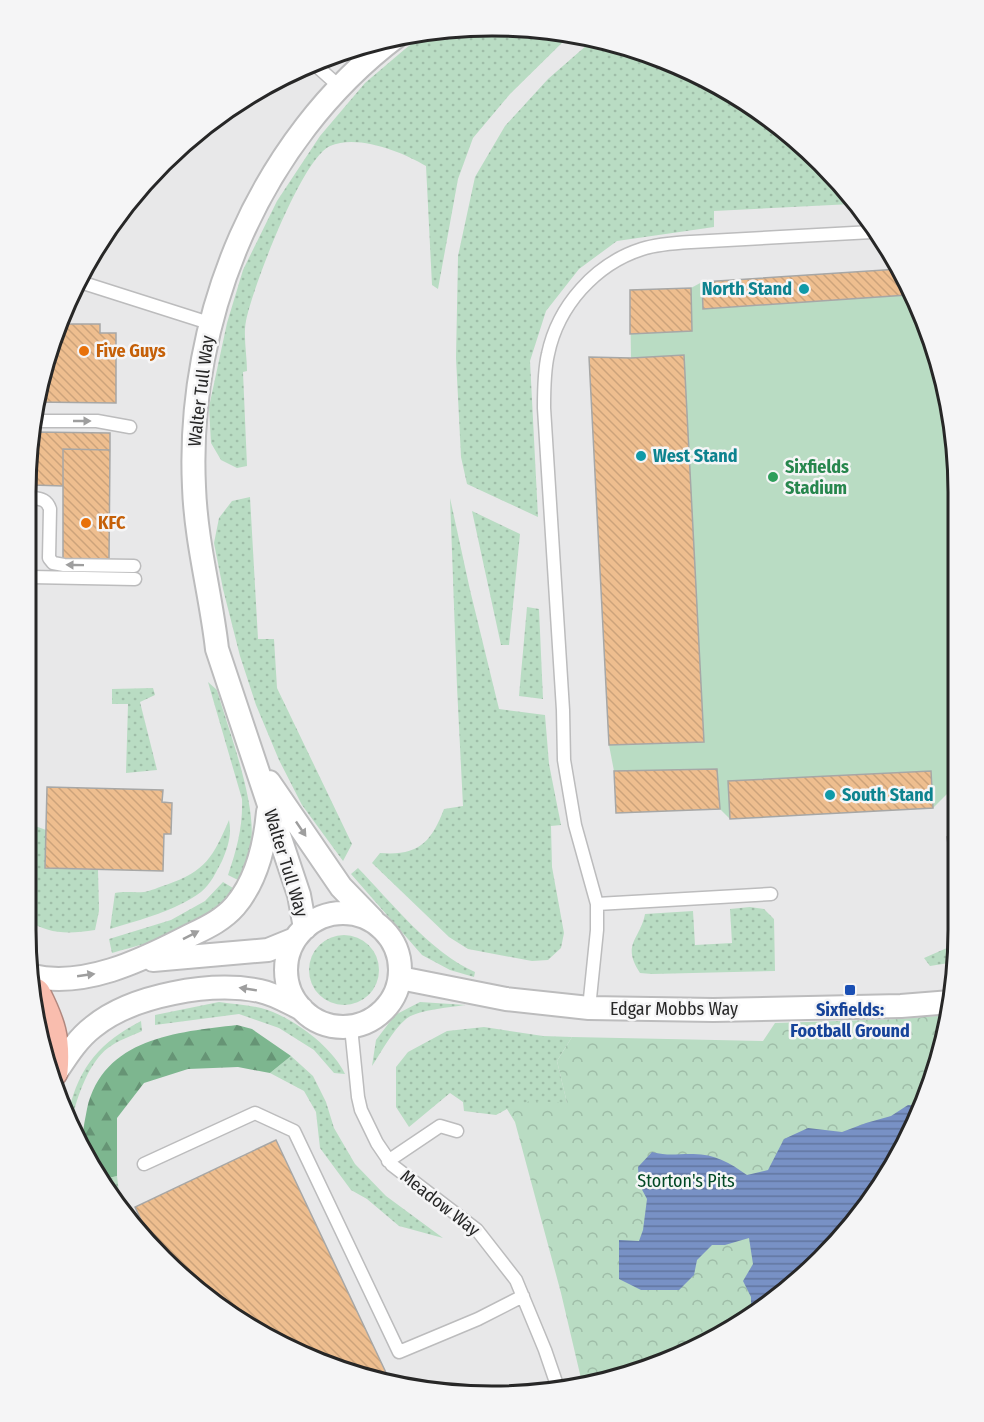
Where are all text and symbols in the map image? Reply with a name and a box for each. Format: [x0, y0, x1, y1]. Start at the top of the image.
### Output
place label: North Stand [702, 278, 792, 300]
marker: North Stand [797, 282, 811, 296]
street label: Walter Tull Way [183, 334, 219, 448]
place label: Five Guys [96, 340, 166, 362]
marker: Five Guys [77, 344, 91, 358]
one-way arrow [73, 416, 92, 426]
place label: West Stand [653, 445, 738, 467]
marker: West Stand [634, 449, 648, 463]
place label: Sixfields Stadium [785, 456, 849, 499]
marker: Sixfields Stadium [766, 470, 780, 484]
place label: KFC [98, 512, 126, 534]
marker: KFC [79, 516, 93, 530]
one-way arrow [66, 560, 85, 570]
place label: South Stand [842, 784, 934, 806]
marker: South Stand [823, 788, 837, 802]
street label: Walter Tull Way [259, 806, 313, 920]
one-way arrow [295, 820, 307, 836]
one-way arrow [183, 930, 200, 940]
one-way arrow [77, 971, 96, 980]
marker: Sixfields: Football Ground [843, 983, 857, 997]
one-way arrow [238, 984, 257, 993]
street label: Edgar Mobbs Way [610, 998, 738, 1020]
place label: Sixfields: Football Ground [790, 999, 910, 1042]
street label: Meadow Way [396, 1165, 484, 1241]
park label: Storton's Pits [637, 1170, 735, 1192]

